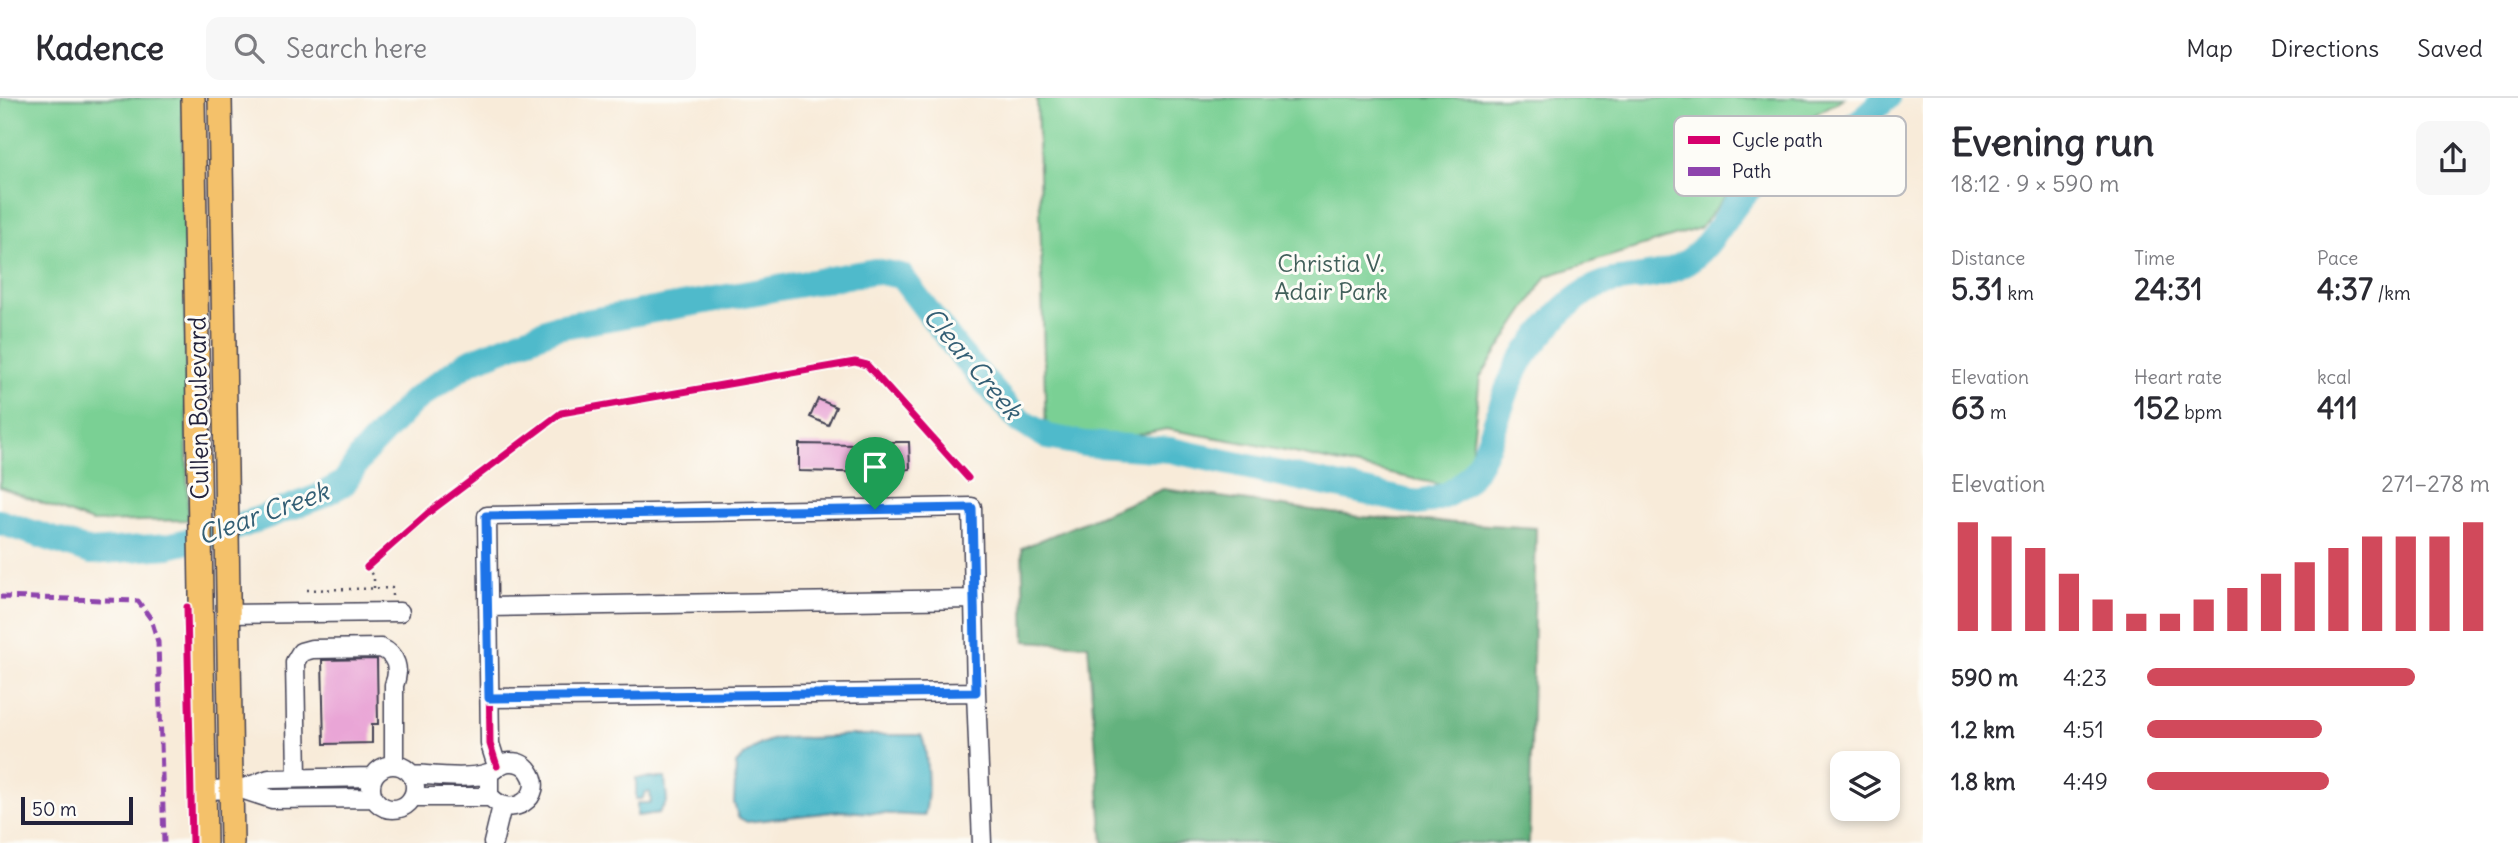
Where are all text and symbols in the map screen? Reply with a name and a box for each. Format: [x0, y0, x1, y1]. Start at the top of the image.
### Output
search box [206, 17, 696, 80]
text: Kadence [35, 27, 164, 69]
icon: search [230, 29, 268, 67]
text: Search here [286, 32, 427, 65]
text: Map [2186, 33, 2233, 63]
text: Directions [2271, 33, 2379, 63]
text: Saved [2417, 33, 2483, 63]
legend [1674, 116, 1906, 196]
text: Evening run [1951, 119, 2154, 166]
button: share [2416, 121, 2490, 195]
text: Cycle path [1732, 128, 1823, 152]
text: Path [1732, 159, 1771, 183]
text: 18:12 · 9 × 590 m [1951, 169, 2119, 198]
text: Distance [1951, 246, 2025, 270]
text: Time [2134, 246, 2175, 270]
text: Pace [2317, 246, 2358, 270]
park label: Christia V. Adair Park [1274, 248, 1388, 306]
text: 5.31 [1951, 270, 2003, 308]
text: 24:31 [2134, 270, 2203, 308]
text: 4:37 [2317, 270, 2373, 308]
text: km [2003, 281, 2034, 305]
text: /km [2373, 281, 2411, 305]
water label: Clear Creek [916, 300, 1031, 427]
street label: Cullen Boulevard [181, 316, 215, 500]
text: Elevation [1951, 365, 2029, 389]
text: Heart rate [2134, 365, 2222, 389]
text: kcal [2317, 365, 2351, 389]
text: 63 [1951, 389, 1985, 427]
text: 152 [2134, 389, 2180, 427]
text: 411 [2317, 389, 2358, 427]
text: m [1985, 400, 2007, 424]
text: bpm [2180, 400, 2222, 424]
pin [845, 437, 905, 509]
icon: arrive [856, 448, 894, 486]
text: Elevation [1951, 469, 2045, 498]
text: 271–278 m [2381, 469, 2490, 498]
water label: Clear Creek [193, 474, 334, 552]
text: 590 m [1951, 663, 2018, 692]
text: 4:23 [2063, 663, 2107, 692]
text: 1.2 km [1951, 715, 2015, 744]
text: 4:51 [2063, 715, 2104, 744]
map controls [1830, 751, 1900, 821]
button: layers [1830, 751, 1900, 821]
text: 1.8 km [1951, 767, 2016, 796]
text: 4:49 [2063, 767, 2108, 796]
scale bar [21, 794, 133, 826]
text: 50 m [32, 797, 77, 821]

